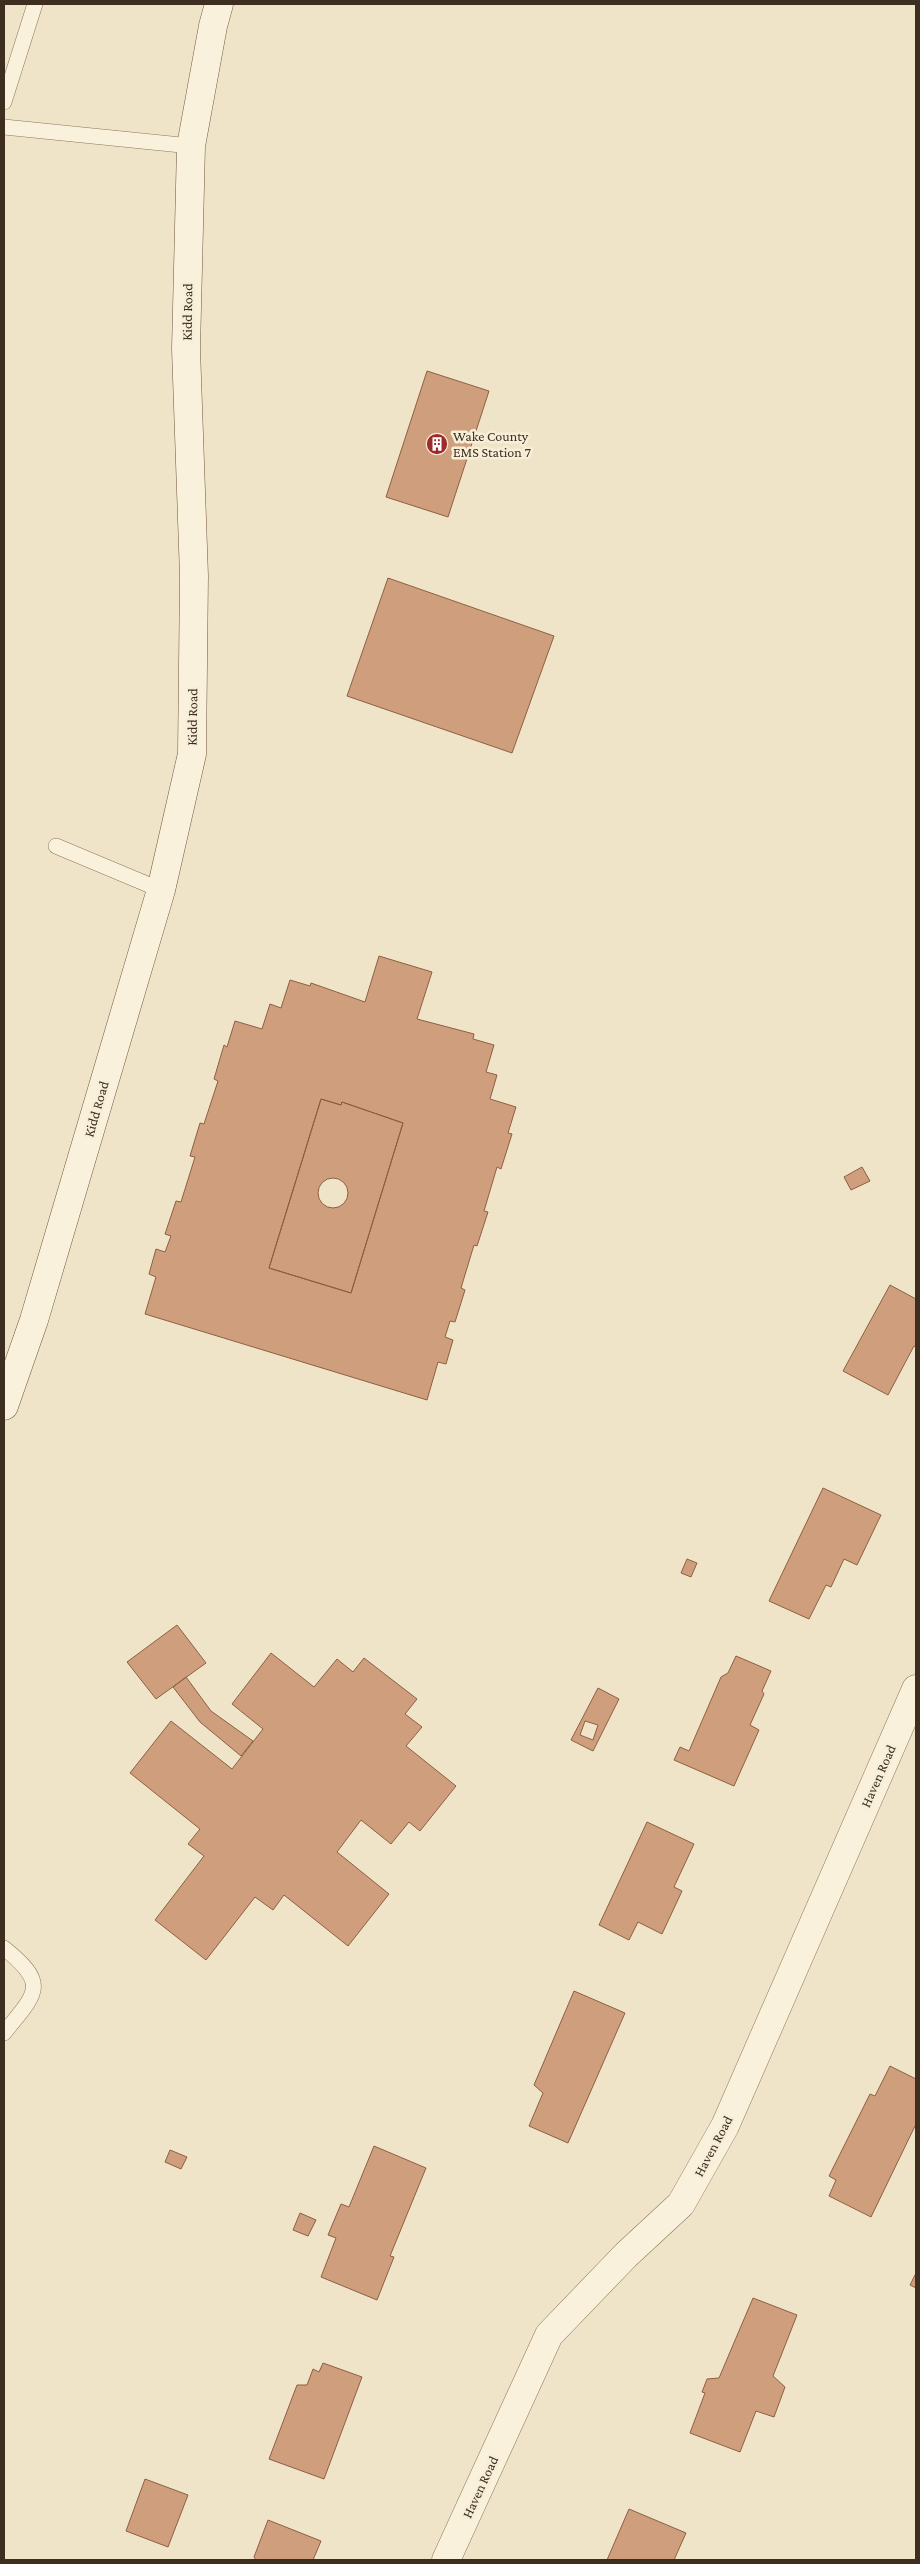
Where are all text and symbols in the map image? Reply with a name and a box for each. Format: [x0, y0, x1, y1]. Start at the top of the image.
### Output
street label: Kidd Road [178, 283, 196, 341]
place label: Wake County EMS Station 7 [453, 428, 531, 460]
building icon: Wake County EMS Station 7 [425, 432, 449, 456]
street label: Kidd Road [183, 688, 201, 746]
street label: Kidd Road [80, 1079, 112, 1139]
street label: Haven Road [857, 1742, 899, 1810]
street label: Haven Road [690, 2112, 736, 2179]
street label: Haven Road [459, 2453, 502, 2521]

